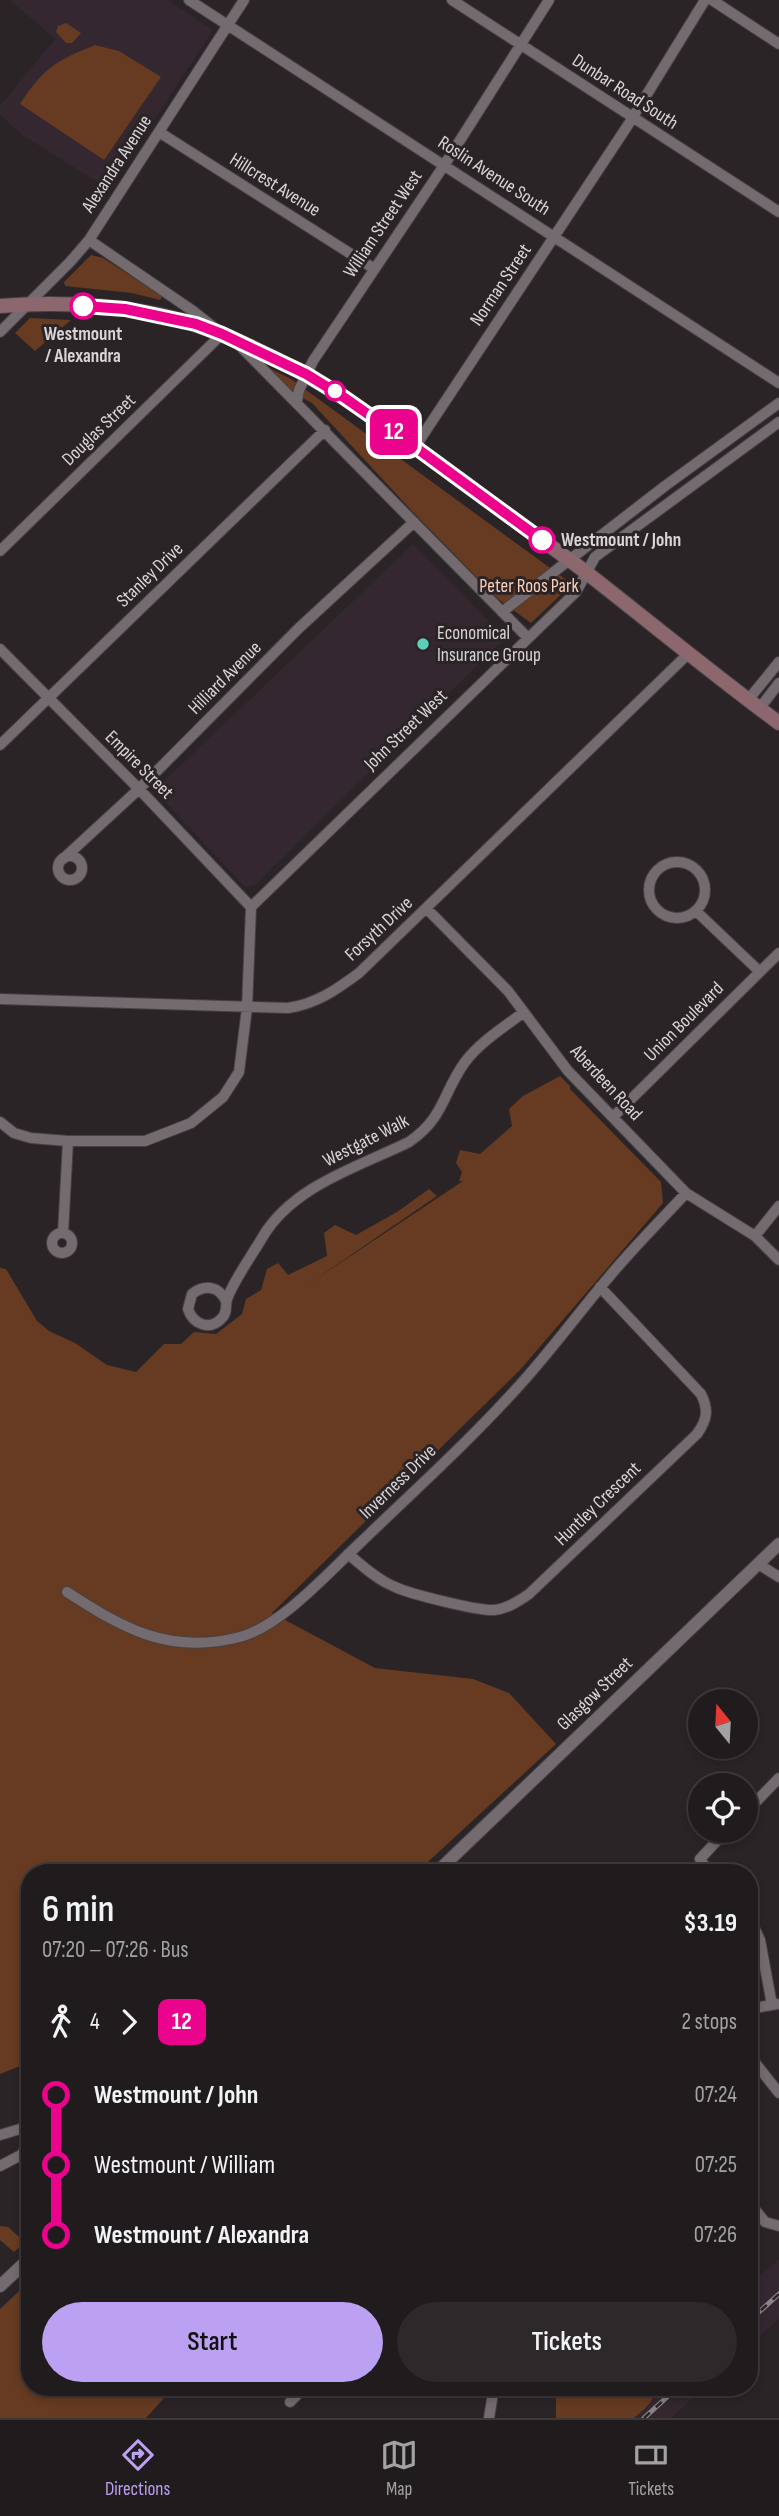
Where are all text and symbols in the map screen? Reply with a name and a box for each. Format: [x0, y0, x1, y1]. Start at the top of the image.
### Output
street label: Dunbar Road South [568, 49, 682, 135]
street label: Alexandra Avenue [76, 111, 157, 218]
street label: Roslin Avenue South [434, 131, 554, 221]
street label: Hillcrest Avenue [225, 148, 325, 222]
street label: William Street West [339, 166, 428, 282]
street label: Norman Street [465, 240, 537, 330]
marker: Westmount / Alexandra [70, 293, 96, 319]
place label: Westmount / Alexandra [44, 323, 122, 368]
unlabelled marker [325, 381, 345, 401]
street label: Douglas Street [57, 389, 141, 471]
line badge: 12 [362, 409, 426, 455]
text: 12 [384, 417, 404, 446]
marker: Westmount / John [529, 527, 555, 553]
place label: Westmount / John [561, 529, 681, 552]
street label: Stanley Drive [112, 538, 188, 612]
park label: Peter Roos Park [479, 575, 579, 598]
place label: Economical Insurance Group [437, 622, 541, 667]
marker: Economical Insurance Group [415, 636, 431, 652]
street label: Hilliard Avenue [184, 637, 266, 719]
street label: John Street West [359, 685, 452, 776]
street label: Empire Street [100, 726, 178, 804]
street label: Forsyth Drive [340, 892, 418, 966]
street label: Union Boulevard [639, 977, 729, 1067]
street label: Aberdeen Road [564, 1040, 647, 1126]
street label: Westgate Walk [319, 1109, 413, 1172]
street label: Inverness Drive [355, 1440, 441, 1524]
street label: Huntley Crescent [550, 1457, 646, 1551]
street label: Glasgow Street [552, 1652, 638, 1736]
north arrow [688, 1689, 758, 1759]
map controls [688, 1689, 758, 1843]
button: locate [688, 1773, 758, 1843]
text: 6 min [42, 1887, 114, 1932]
text: $3.19 [683, 1908, 737, 1939]
text: 07:20 – 07:26 · Bus [42, 1936, 189, 1964]
icon: walk [42, 2003, 80, 2041]
icon: forward [110, 2003, 148, 2041]
text: 12 [172, 2007, 192, 2036]
text: 4 [90, 2008, 100, 2036]
text: 2 stops [681, 2008, 737, 2036]
text: Westmount / John [94, 2080, 258, 2111]
text: 07:24 [694, 2081, 737, 2109]
text: Westmount / William [94, 2150, 275, 2181]
text: 07:25 [695, 2151, 737, 2179]
text: Westmount / Alexandra [94, 2220, 309, 2251]
text: 07:26 [694, 2221, 737, 2249]
button: Start [42, 2302, 383, 2382]
button: Tickets [397, 2302, 737, 2382]
tab: Directions [105, 2436, 170, 2501]
tab: Map [380, 2436, 418, 2501]
tab: Tickets [628, 2436, 674, 2501]

